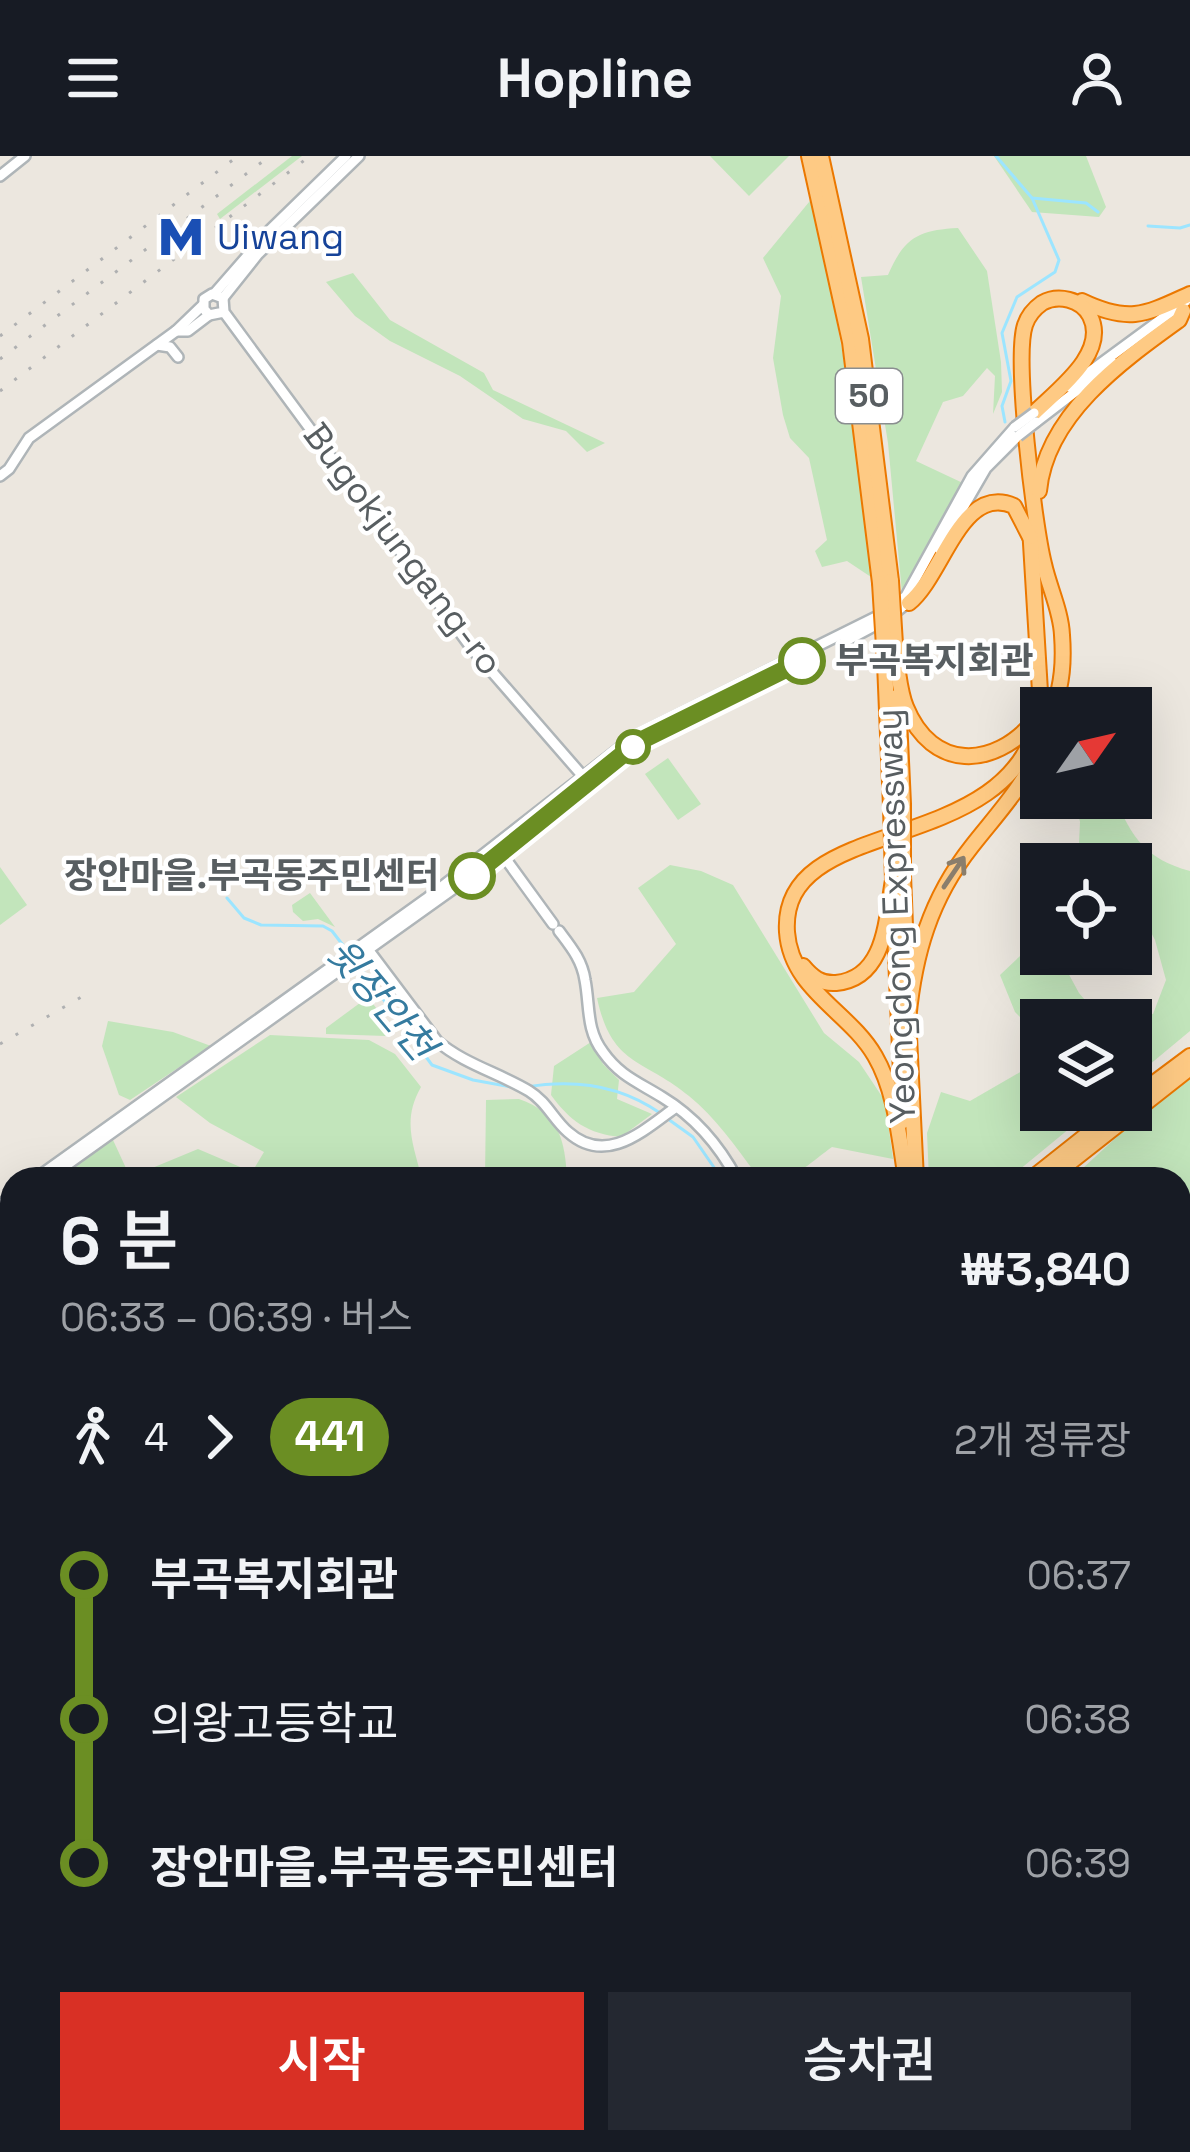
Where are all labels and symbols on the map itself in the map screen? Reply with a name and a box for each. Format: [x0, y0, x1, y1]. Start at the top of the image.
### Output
metro station icon: Uiwang [156, 212, 206, 262]
place label: Uiwang [217, 214, 344, 260]
road number: 50 [836, 369, 902, 423]
street label: Bugokjungang-ro [293, 414, 513, 684]
place label: 부곡복지회관 [835, 638, 1034, 684]
marker: 부곡복지회관 [780, 639, 824, 683]
north arrow [1020, 687, 1152, 819]
street label: Yeongdong Expressway [866, 708, 926, 1124]
unlabelled marker [617, 731, 649, 763]
place label: 장안마을.부곡동주민센터 [64, 853, 439, 899]
marker: 장안마을.부곡동주민센터 [450, 854, 494, 898]
one-way arrow [941, 855, 966, 889]
water label: 윗장안천 [316, 928, 449, 1073]

